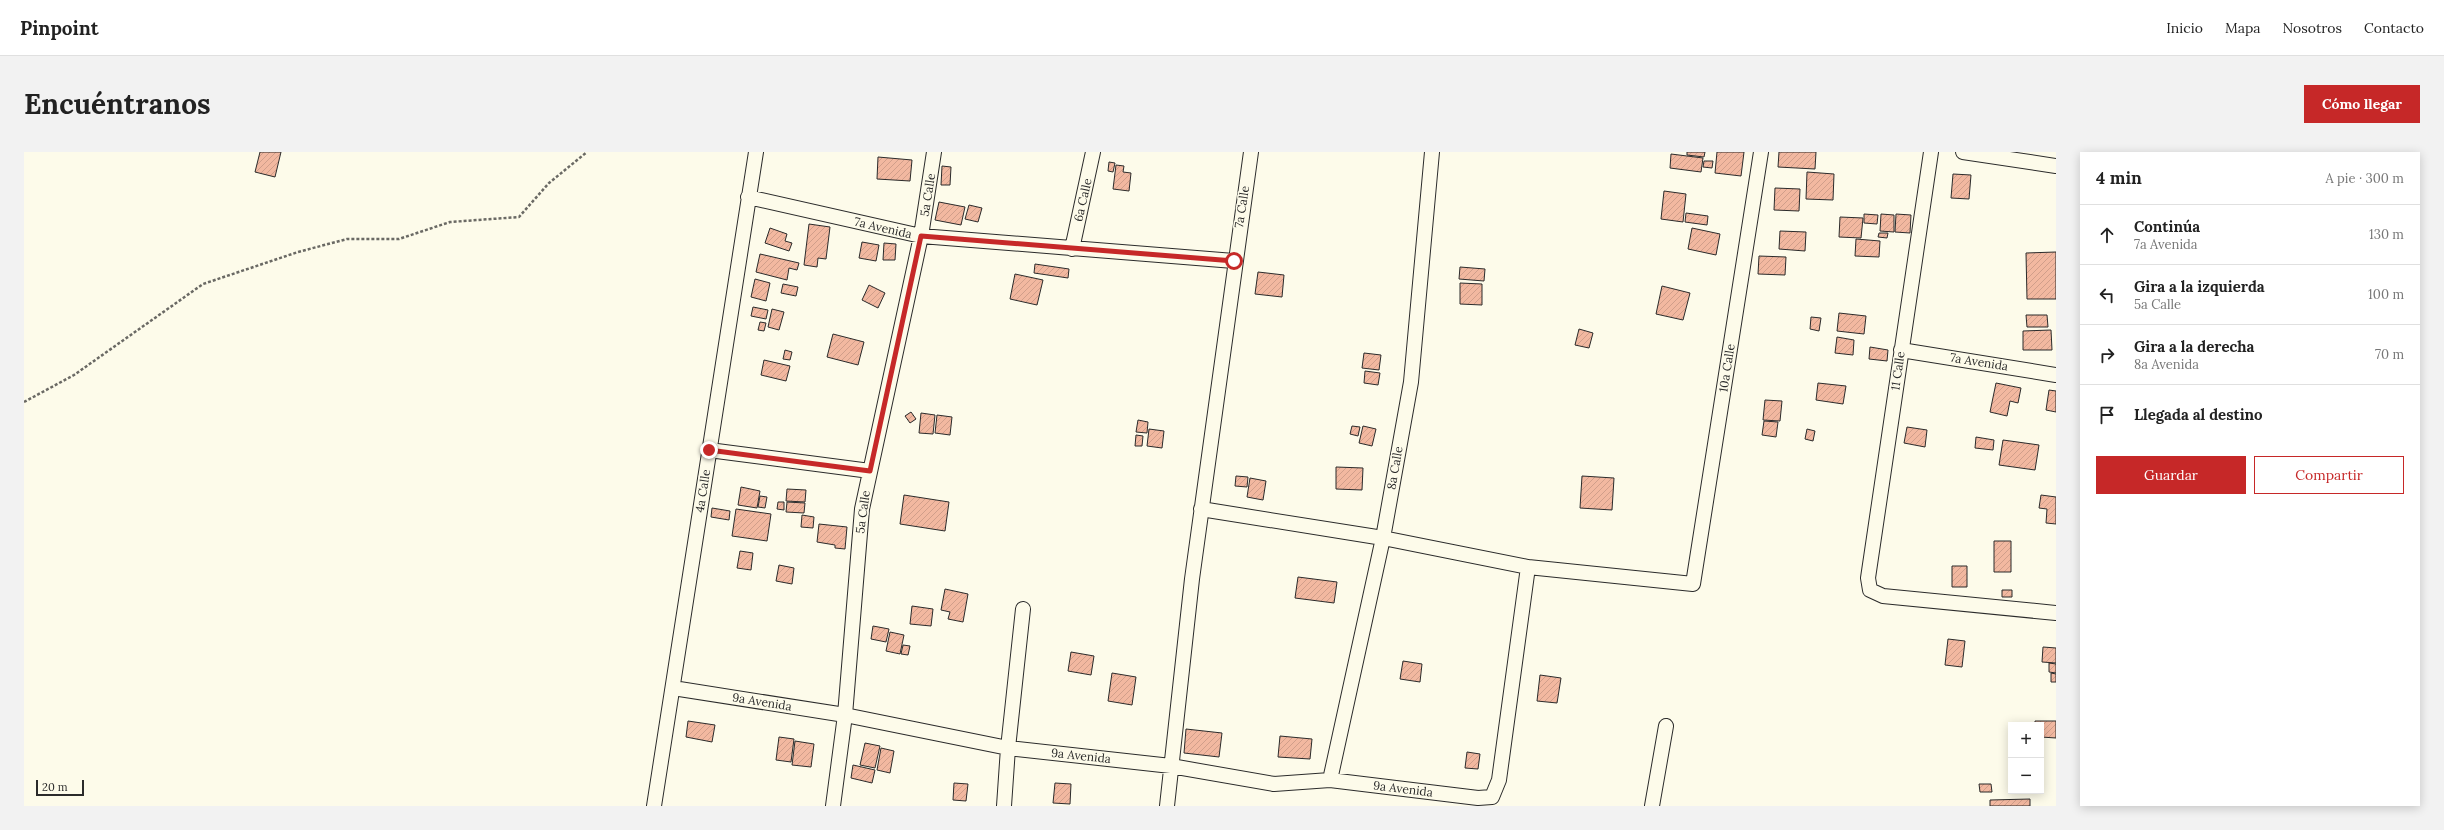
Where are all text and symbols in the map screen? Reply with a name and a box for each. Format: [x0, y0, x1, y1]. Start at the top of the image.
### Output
text: Pinpoint [20, 16, 99, 40]
text: Inicio [2166, 19, 2203, 37]
text: Mapa [2225, 19, 2261, 37]
text: Nosotros [2283, 19, 2342, 37]
text: Contacto [2364, 19, 2424, 37]
button: Cómo llegar [2304, 85, 2420, 123]
text: Encuéntranos [24, 86, 211, 122]
text: 4 min [2096, 167, 2142, 189]
text: A pie · 300 m [2325, 170, 2404, 187]
street label: 5a Calle [917, 172, 938, 218]
street label: 6a Calle [1070, 176, 1095, 223]
street label: 7a Calle [1231, 184, 1252, 229]
street label: 7a Avenida [853, 214, 913, 241]
text: Continúa [2134, 217, 2200, 236]
icon: ahead [2096, 224, 2118, 246]
text: 130 m [2369, 226, 2404, 243]
text: 7a Avenida [2134, 236, 2198, 253]
route start [1225, 252, 1243, 270]
text: Gira a la izquierda [2134, 277, 2265, 296]
icon: left [2096, 284, 2118, 306]
text: 100 m [2368, 286, 2404, 303]
text: 5a Calle [2134, 296, 2181, 313]
text: Gira a la derecha [2134, 337, 2254, 356]
street label: 10a Calle [1715, 342, 1738, 393]
icon: right [2096, 344, 2118, 366]
text: 70 m [2375, 346, 2404, 363]
street label: 11 Calle [1887, 350, 1908, 392]
street label: 7a Avenida [1949, 350, 2009, 374]
text: 8a Avenida [2134, 356, 2199, 373]
icon: arrive [2096, 404, 2118, 426]
text: Llegada al destino [2134, 405, 2263, 424]
route end [700, 441, 718, 459]
street label: 8a Calle [1383, 445, 1406, 491]
button: Guardar [2096, 456, 2246, 494]
button: Compartir [2254, 456, 2404, 494]
street label: 4a Calle [692, 468, 713, 514]
street label: 5a Calle [852, 489, 873, 535]
street label: 9a Avenida [731, 689, 793, 714]
map controls [2008, 722, 2044, 794]
button: + [2008, 722, 2044, 758]
street label: 9a Avenida [1050, 745, 1112, 766]
button: − [2008, 758, 2044, 794]
street label: 9a Avenida [1372, 777, 1434, 800]
scale bar [36, 778, 84, 797]
text: 20 m [42, 780, 67, 794]

